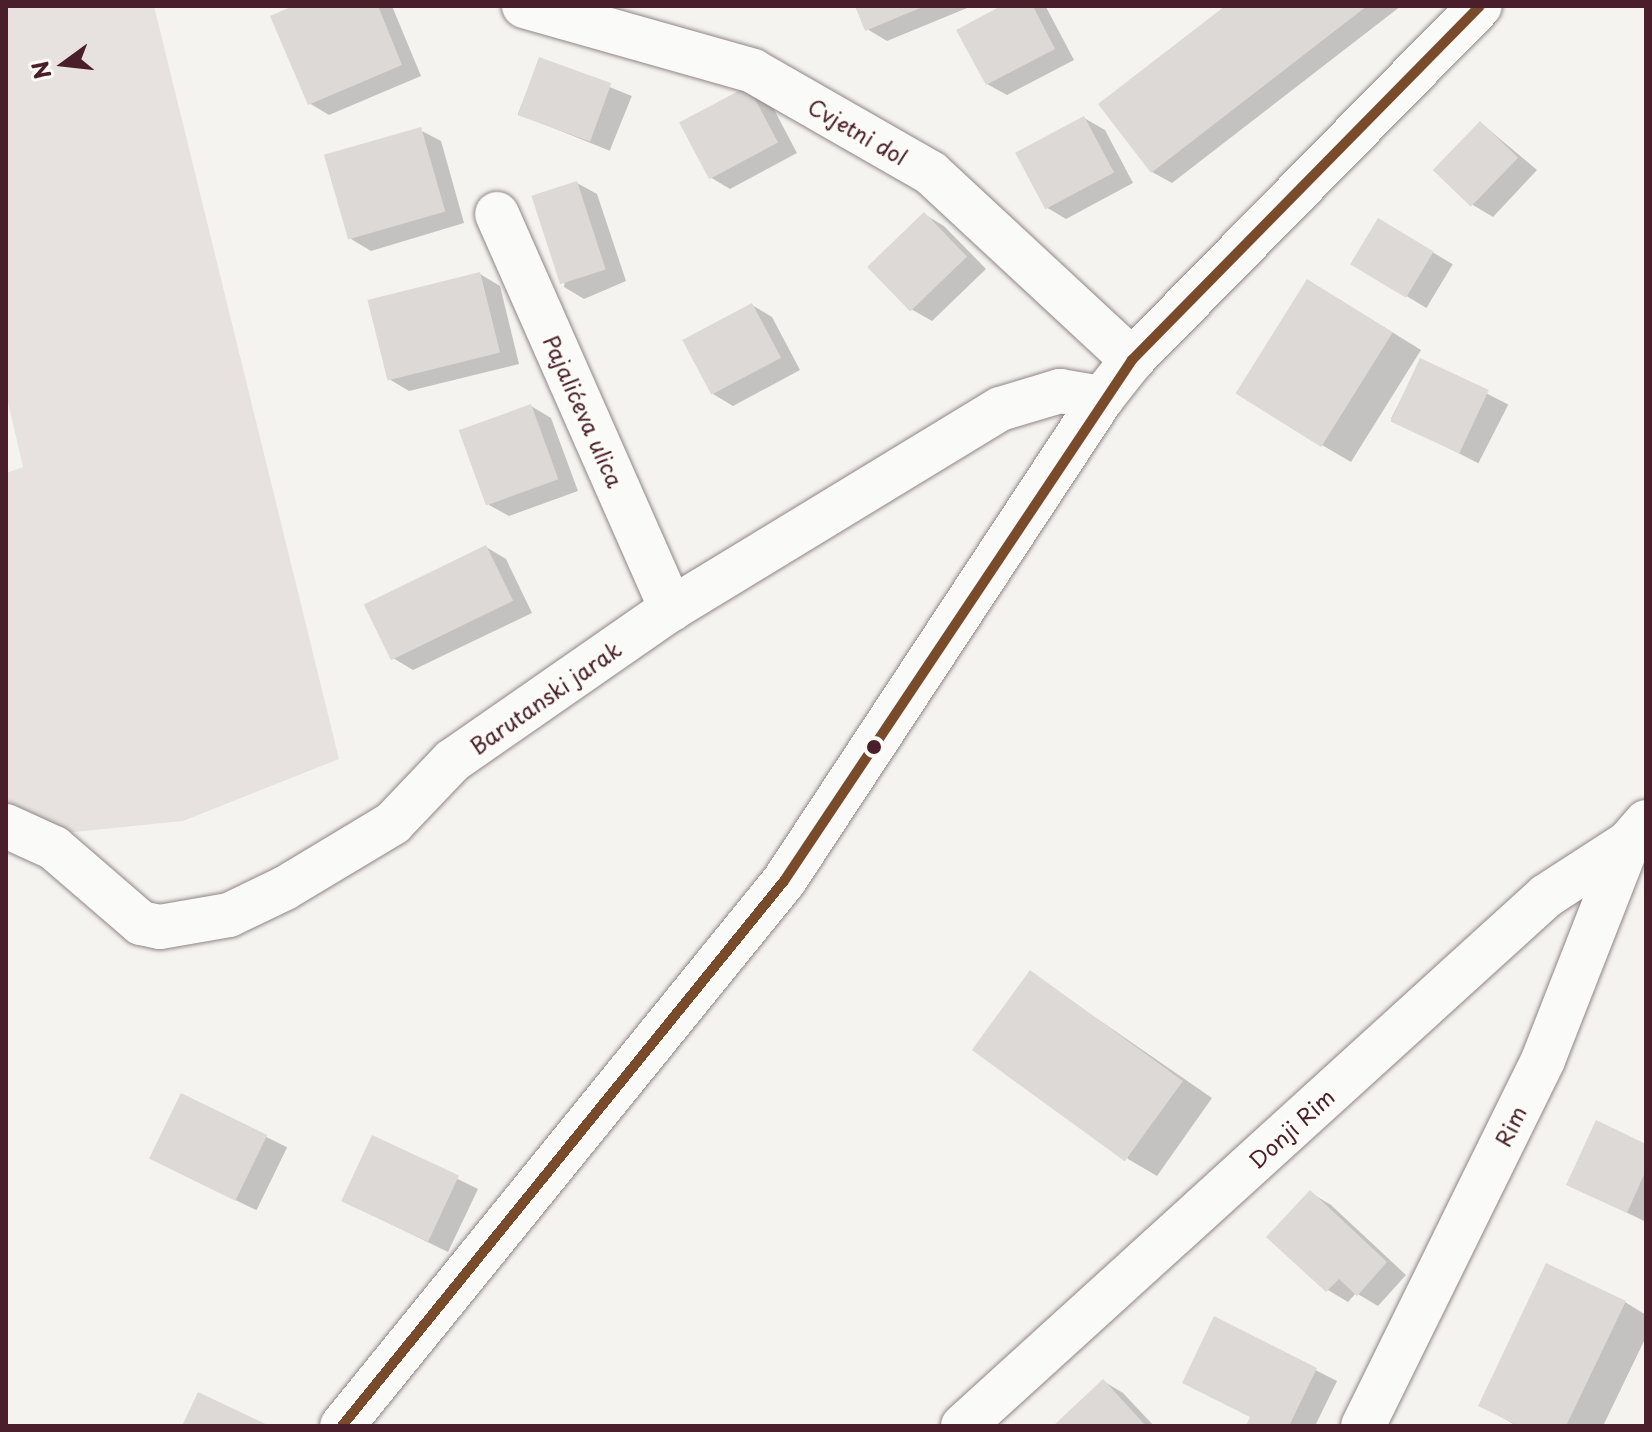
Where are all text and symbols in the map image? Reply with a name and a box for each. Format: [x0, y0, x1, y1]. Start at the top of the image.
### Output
north arrow [24, 24, 104, 104]
text: N [22, 58, 59, 83]
street label: Cvjetni dol [803, 92, 913, 170]
street label: Pajalićeva ulica [539, 331, 629, 491]
street label: Barutanski jarak [464, 634, 626, 760]
unlabelled marker [866, 739, 882, 755]
street label: Donji Rim [1243, 1083, 1339, 1173]
street label: Rim [1489, 1101, 1531, 1151]

